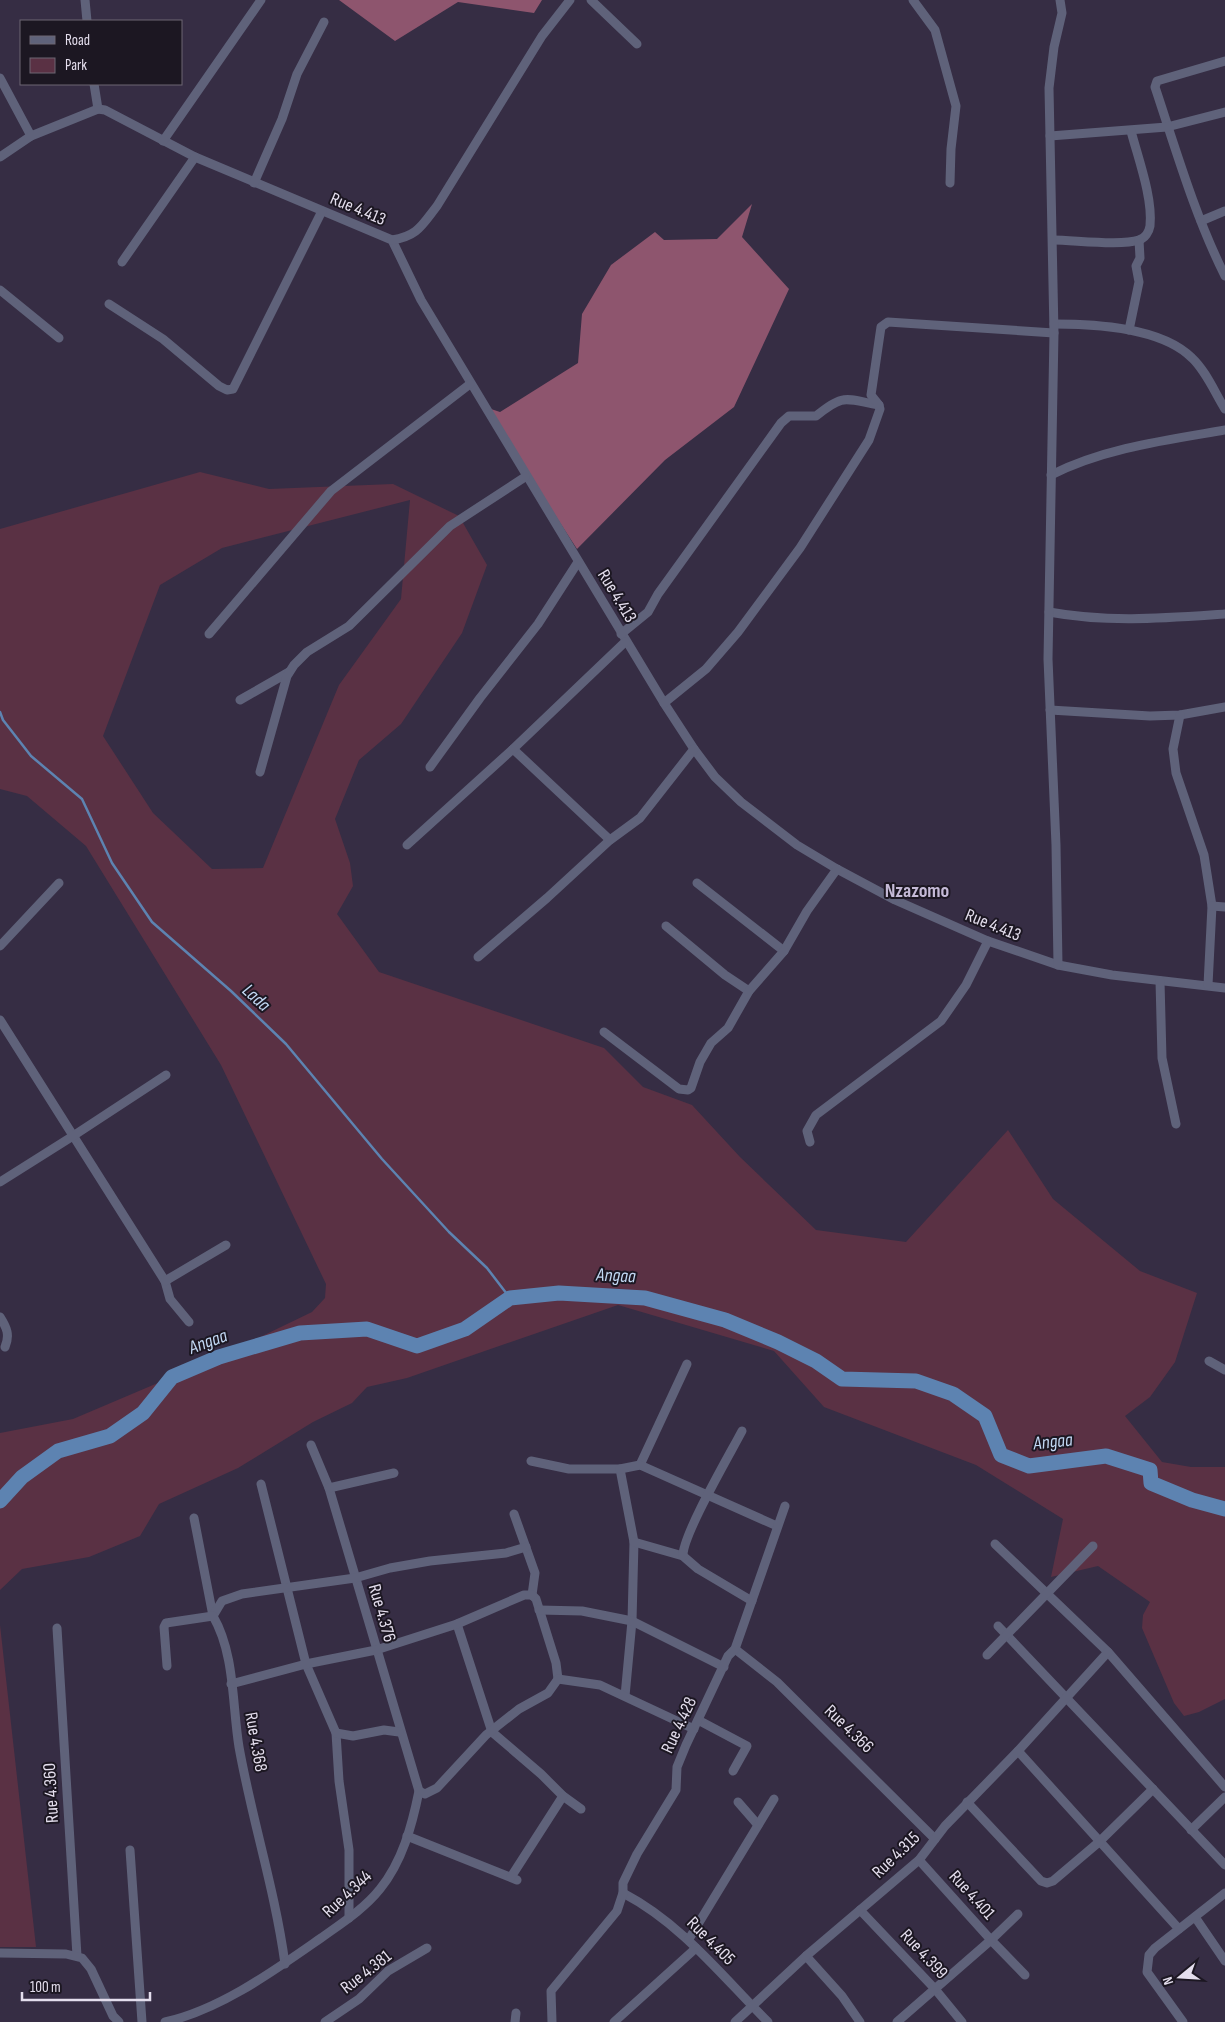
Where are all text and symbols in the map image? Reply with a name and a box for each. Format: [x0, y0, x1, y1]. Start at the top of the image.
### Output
legend [20, 20, 182, 85]
text: Road [65, 31, 90, 50]
text: Park [65, 56, 87, 75]
street label: Rue 4.413 [327, 188, 389, 230]
street label: Rue 4.413 [593, 566, 641, 626]
district label: Nzazomo [885, 879, 949, 903]
street label: Rue 4.413 [962, 904, 1024, 946]
water label: Lada [237, 979, 275, 1017]
water label: Angaa [595, 1263, 637, 1289]
water label: Angaa [185, 1324, 231, 1360]
water label: Angaa [1031, 1428, 1074, 1456]
street label: Rue 4.376 [364, 1582, 400, 1645]
street label: Rue 4.428 [657, 1693, 701, 1757]
street label: Rue 4.366 [820, 1701, 878, 1758]
street label: Rue 4.368 [240, 1711, 272, 1774]
street label: Rue 4.360 [39, 1762, 63, 1824]
street label: Rue 4.315 [868, 1827, 924, 1883]
street label: Rue 4.344 [318, 1866, 376, 1922]
street label: Rue 4.401 [945, 1866, 1000, 1924]
street label: Rue 4.405 [683, 1913, 739, 1969]
street label: Rue 4.399 [896, 1925, 952, 1983]
street label: Rue 4.381 [336, 1945, 396, 1998]
north arrow [1155, 1952, 1205, 2002]
scale bar [22, 1970, 150, 2002]
text: N [1159, 1975, 1177, 1987]
text: 100 m [30, 1978, 61, 1997]

